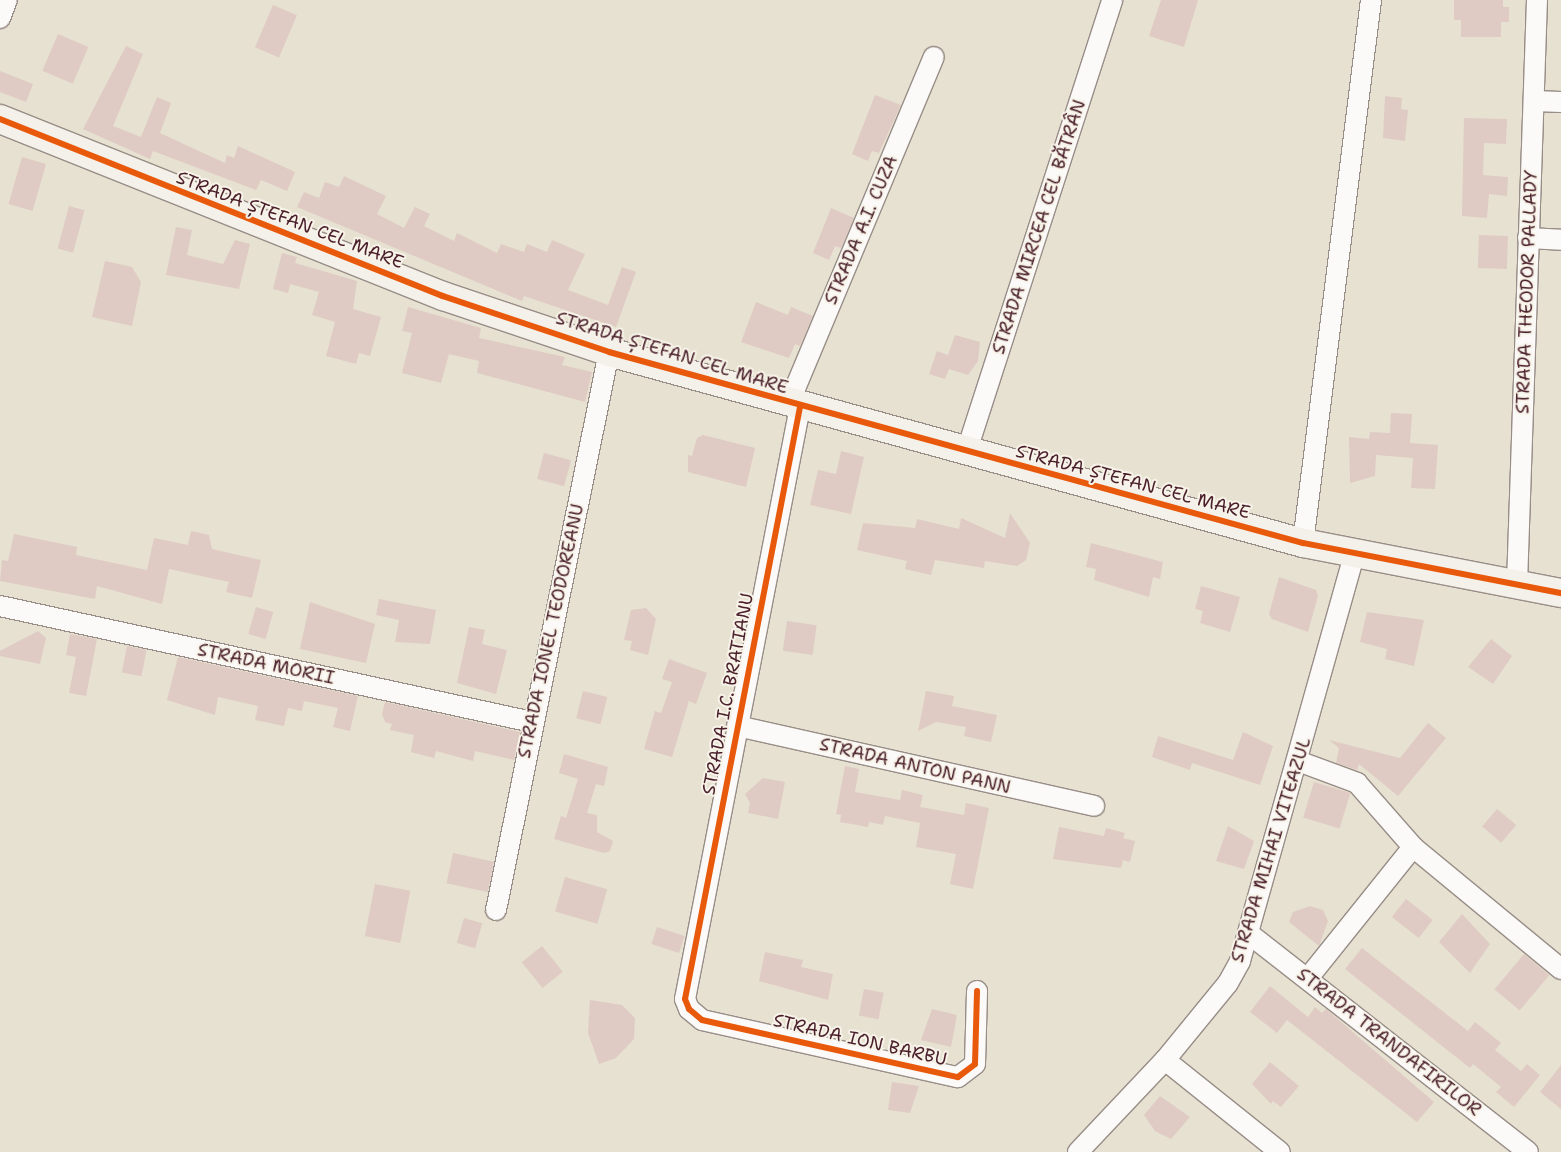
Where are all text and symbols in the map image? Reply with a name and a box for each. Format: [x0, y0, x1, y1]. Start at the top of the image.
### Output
street label: STRADA MIRCEA CEL BĂTRÂN [988, 97, 1090, 357]
street label: STRADA A.I. CUZA [820, 152, 902, 308]
street label: STRADA ȘTEFAN CEL MARE [173, 167, 407, 273]
street label: STRADA THEODOR PALLADY [1512, 170, 1542, 414]
street label: STRADA ȘTEFAN CEL MARE [553, 307, 791, 399]
street label: STRADA ȘTEFAN CEL MARE [1013, 440, 1253, 524]
street label: STRADA IONEL TEODOREANU [513, 502, 589, 760]
street label: STRADA I.C. BRATIANU [698, 591, 758, 797]
street label: STRADA MORII [196, 639, 336, 689]
street label: STRADA ANTON PANN [817, 734, 1013, 798]
street label: STRADA MIHAI VITEAZUL [1226, 735, 1316, 965]
street label: STRADA TRANDAFIRILOR [1293, 963, 1485, 1121]
street label: STRADA ION BARBU [771, 1009, 949, 1071]

